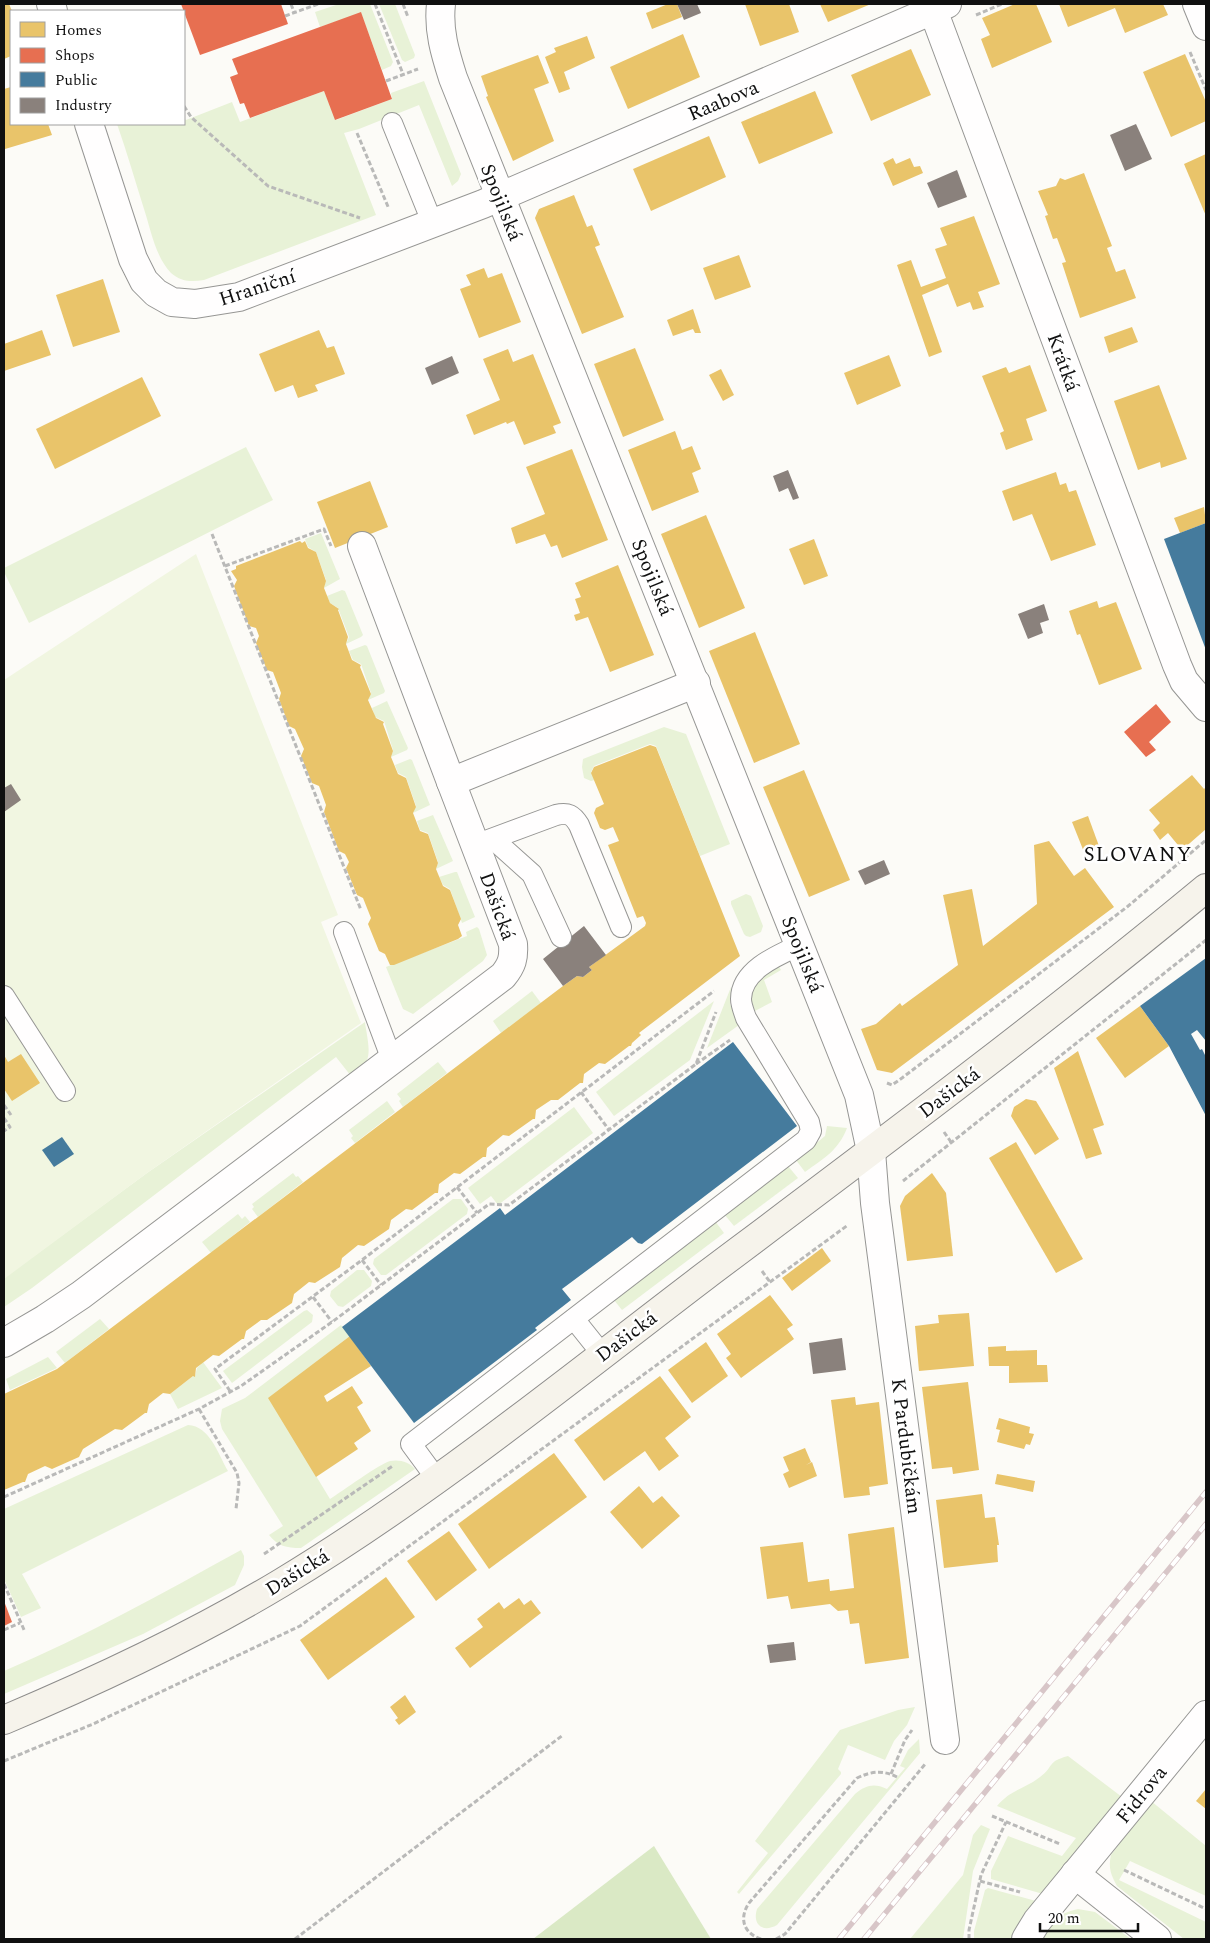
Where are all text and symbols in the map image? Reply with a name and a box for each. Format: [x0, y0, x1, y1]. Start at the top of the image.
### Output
legend [10, 10, 185, 125]
text: Homes [55, 19, 102, 42]
text: Shops [55, 44, 95, 67]
text: Public [55, 69, 98, 92]
street label: Raabova [683, 73, 764, 129]
text: Industry [55, 94, 112, 117]
street label: Spojilská [472, 159, 530, 246]
street label: Hraniční [215, 261, 300, 314]
street label: Krátká [1039, 329, 1087, 396]
street label: Spojilská [623, 534, 681, 621]
district label: SLOVANY [1083, 839, 1193, 871]
street label: Dašická [471, 868, 523, 945]
street label: Spojilská [773, 911, 831, 998]
street label: Dašická [912, 1060, 987, 1126]
street label: Dašická [589, 1304, 664, 1370]
street label: K Pardubičkám [883, 1376, 929, 1516]
street label: Dašická [260, 1541, 336, 1604]
street label: Fidrova [1109, 1759, 1175, 1830]
scale bar [1040, 1900, 1138, 1932]
text: 20 m [1048, 1907, 1080, 1930]

